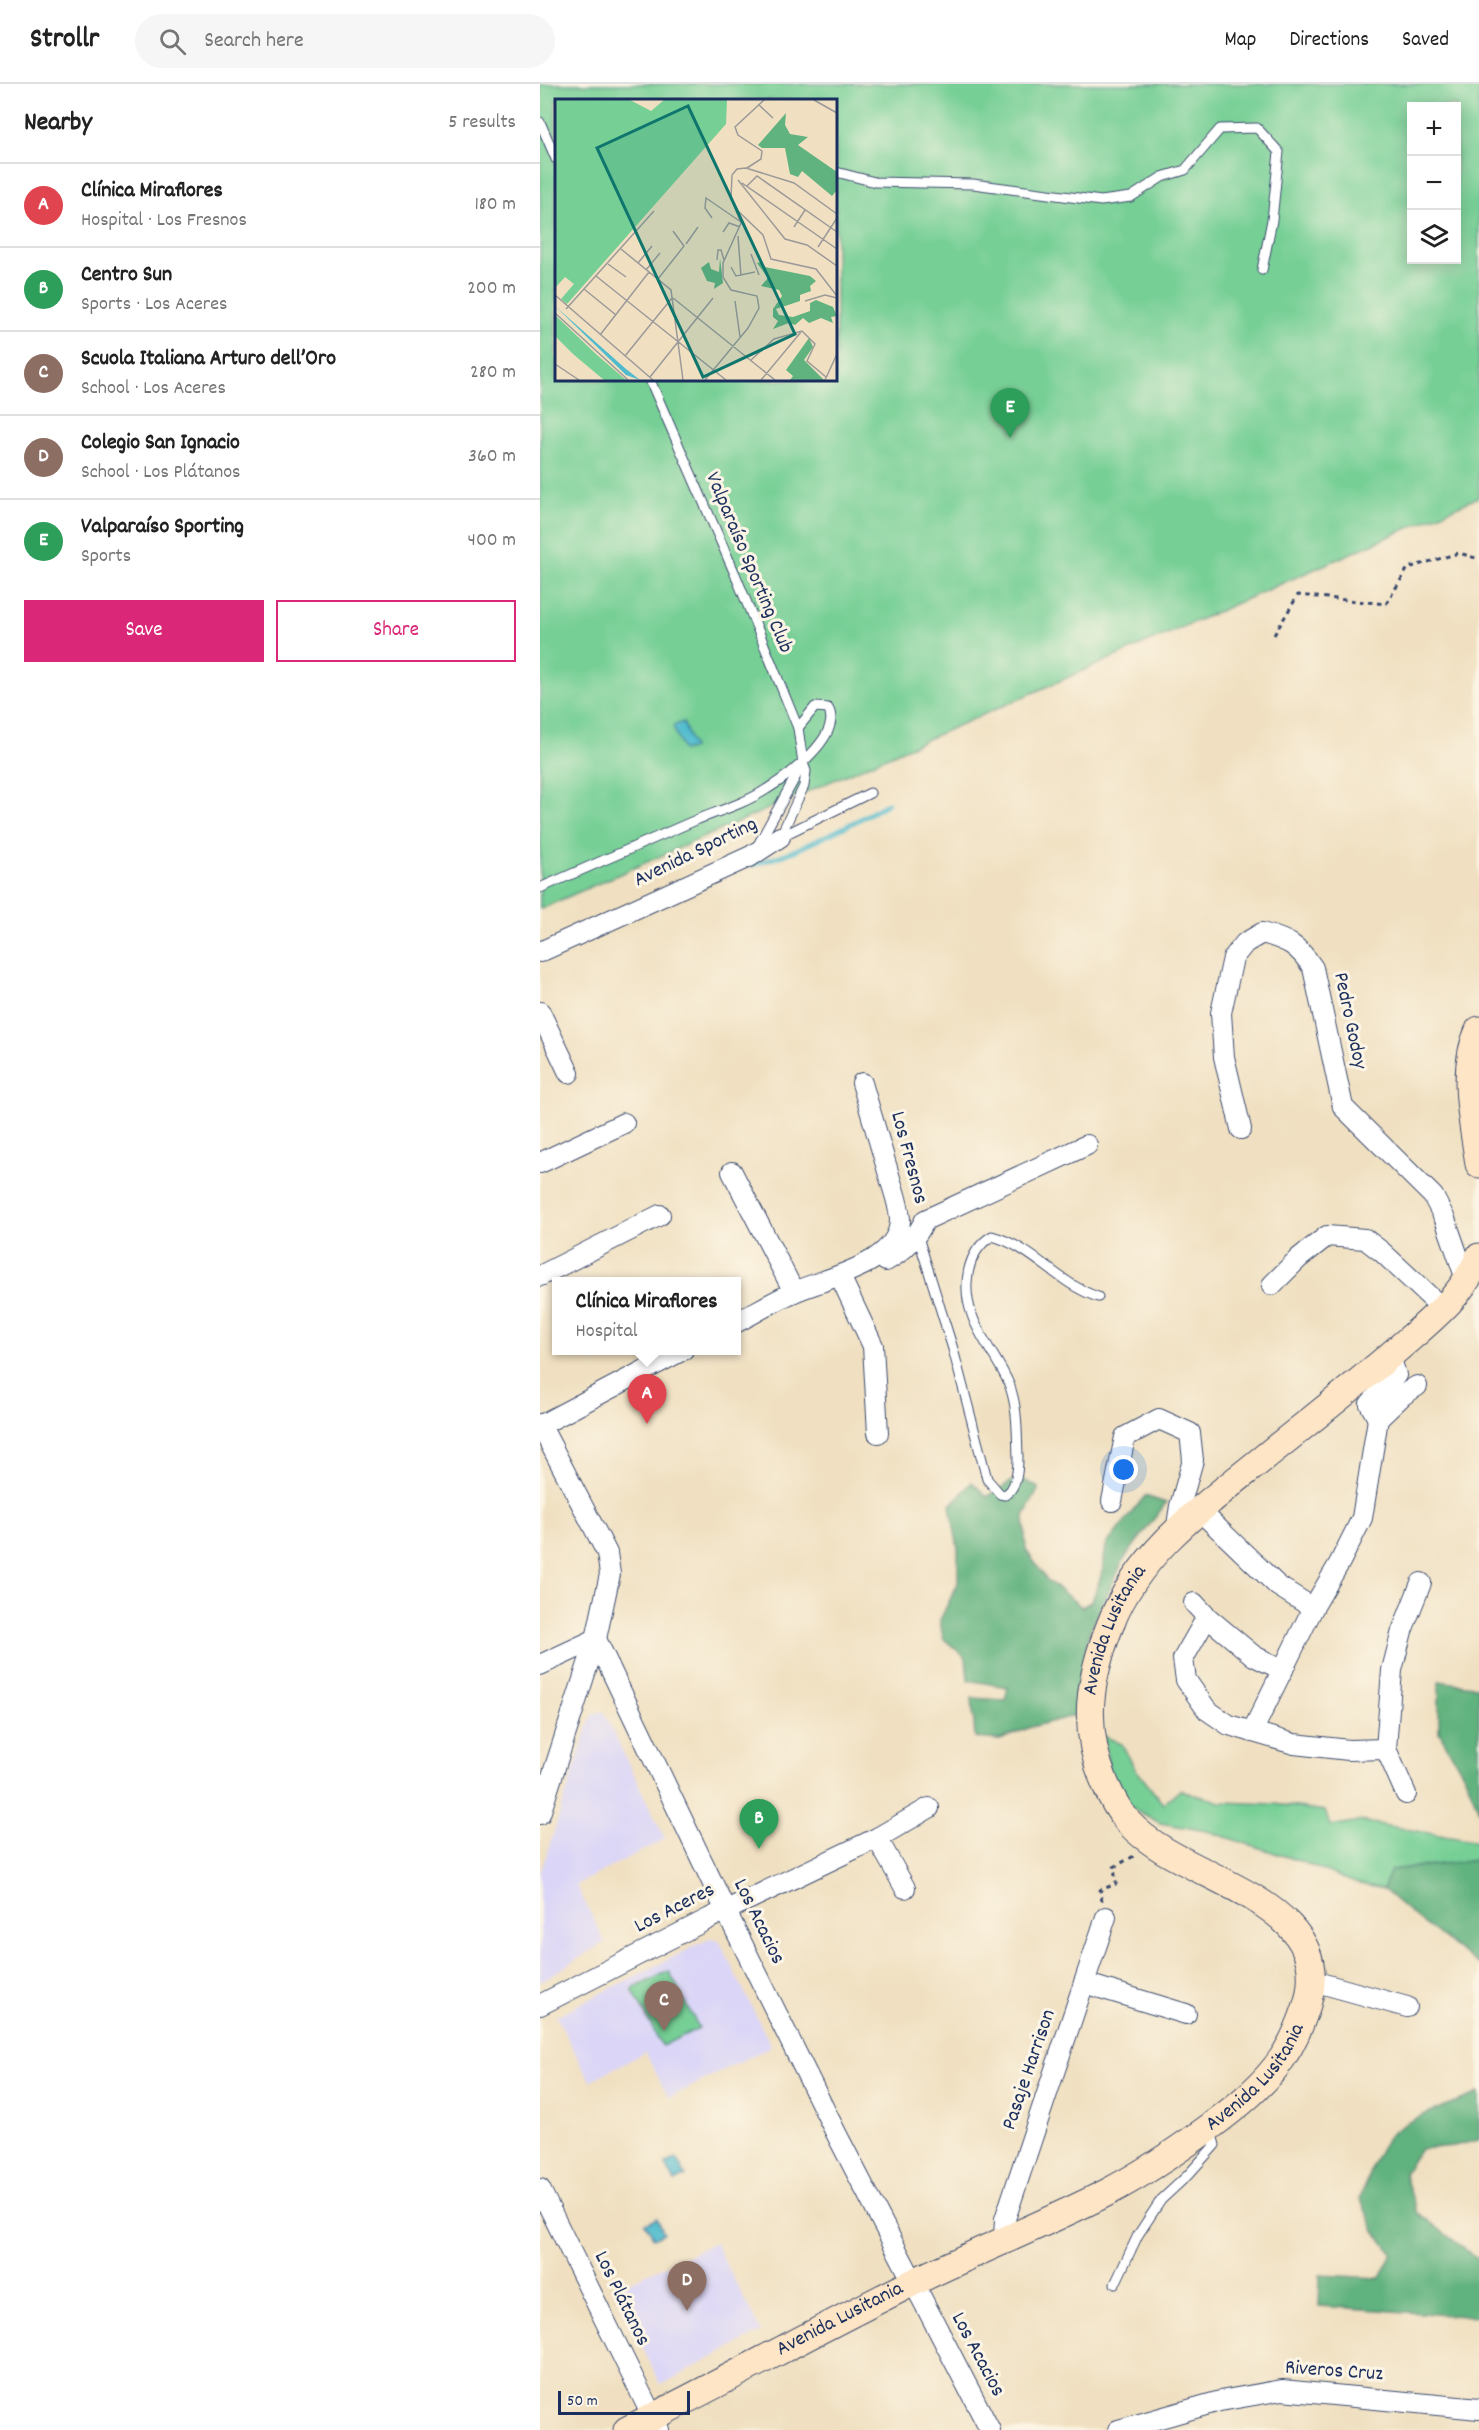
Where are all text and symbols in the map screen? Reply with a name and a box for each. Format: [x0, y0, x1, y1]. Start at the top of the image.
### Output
search box [135, 14, 555, 68]
text: Strollr [30, 21, 99, 61]
icon: search [156, 25, 189, 58]
text: Search here [204, 26, 304, 57]
text: Map [1225, 26, 1256, 56]
text: Directions [1289, 26, 1369, 56]
text: Saved [1402, 26, 1449, 56]
inset map [555, 99, 837, 381]
map controls [1407, 102, 1461, 264]
button: + [1407, 102, 1461, 156]
text: Nearby [24, 105, 92, 142]
text: 5 results [448, 109, 516, 137]
button: − [1407, 156, 1461, 210]
text: Clínica Miraflores [81, 176, 223, 207]
text: A [38, 191, 49, 219]
text: 180 m [474, 191, 516, 219]
text: Hospital · Los Fresnos [81, 207, 247, 235]
button: layers [1407, 210, 1461, 264]
text: Centro Sun [81, 260, 172, 291]
text: B [39, 275, 48, 303]
text: 200 m [467, 275, 516, 303]
text: Sports · Los Aceres [81, 291, 227, 319]
text: Scuola Italiana Arturo dell’Oro [81, 344, 336, 375]
text: C [39, 359, 48, 387]
text: 280 m [470, 359, 516, 387]
text: School · Los Aceres [81, 375, 226, 403]
pin: E [990, 388, 1030, 438]
text: Colegio San Ignacio [81, 428, 240, 459]
text: D [38, 443, 49, 471]
text: 360 m [468, 443, 516, 471]
text: School · Los Plátanos [81, 459, 241, 487]
street label: Valparaíso Sporting Club [696, 468, 800, 658]
text: Valparaíso Sporting [81, 512, 244, 543]
text: E [39, 527, 48, 555]
text: 400 m [468, 527, 516, 555]
text: Sports [81, 543, 131, 571]
button: Save [24, 600, 264, 662]
button: Share [276, 600, 516, 662]
street label: Avenida Sporting [629, 810, 763, 896]
street label: Pedro Godoy [1324, 970, 1374, 1073]
street label: Los Fresnos [881, 1108, 935, 1208]
popup [552, 1277, 741, 1355]
text: Clínica Miraflores [576, 1287, 717, 1318]
text: Hospital [576, 1318, 638, 1346]
pin: A [628, 1374, 666, 1424]
your location [1109, 1455, 1138, 1484]
street label: Avenida Lusitania [1076, 1558, 1155, 1697]
pin: B [740, 1800, 778, 1849]
street label: Los Acacios [724, 1874, 792, 1970]
street label: Los Aceres [630, 1876, 720, 1942]
pin: C [644, 1982, 684, 2031]
street label: Pasaje Harrison [995, 2006, 1065, 2134]
street label: Avenida Lusitania [1200, 2018, 1314, 2140]
street label: Los Plátanos [585, 2247, 657, 2351]
pin: D [668, 2262, 706, 2311]
street label: Avenida Lusitania [771, 2274, 910, 2365]
street label: Los Acacios [942, 2307, 1012, 2403]
street label: Riveros Cruz [1284, 2354, 1384, 2390]
scale bar [558, 2388, 690, 2416]
text: 50 m [567, 2390, 598, 2413]

